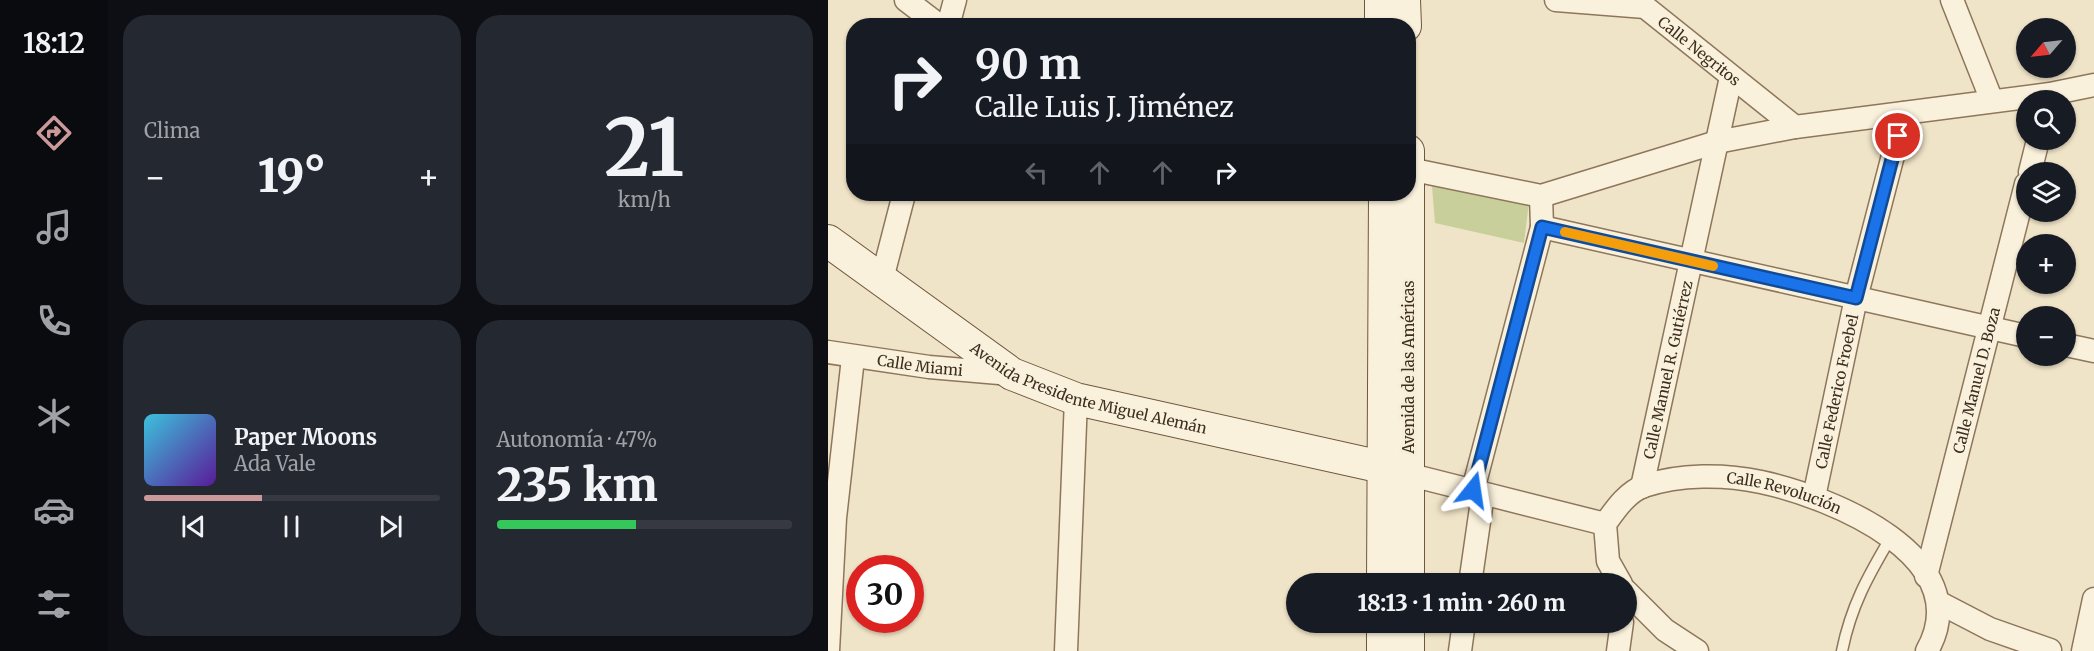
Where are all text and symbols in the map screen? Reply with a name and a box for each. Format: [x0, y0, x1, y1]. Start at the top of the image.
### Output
street label: Calle Negritos [1654, 12, 1745, 89]
north arrow [2016, 18, 2076, 78]
map controls [2016, 18, 2076, 366]
text: 18:12 [23, 26, 85, 60]
text: 90 m [975, 38, 1081, 90]
icon: right [876, 42, 954, 120]
text: Calle Luis J. Jiménez [975, 90, 1234, 124]
button: search [2016, 90, 2076, 150]
text: 21 [604, 99, 684, 197]
pin [1872, 110, 1923, 161]
icon: directions [33, 112, 75, 154]
text: Clima [144, 118, 200, 143]
icon: arrive [1881, 119, 1914, 152]
text: 19° [258, 148, 326, 204]
icon: left [1020, 156, 1053, 189]
icon: ahead [1083, 156, 1116, 189]
icon: ahead [1146, 156, 1179, 189]
icon: right [1209, 156, 1242, 189]
text: − [144, 157, 166, 198]
text: + [417, 157, 440, 198]
button: layers [2016, 162, 2076, 222]
text: km/h [618, 187, 671, 212]
icon: music [33, 206, 75, 248]
button: + [2016, 234, 2076, 294]
street label: Calle Manuel R. Gutiérrez [1639, 279, 1696, 461]
street label: Avenida de las Américas [1399, 280, 1418, 455]
icon: phone [33, 300, 75, 342]
street label: Calle Manuel D. Boza [1948, 305, 2004, 455]
button: − [2016, 306, 2076, 366]
street label: Calle Federico Froebel [1811, 312, 1862, 470]
street label: Avenida Presidente Miguel Alemán [966, 337, 1209, 437]
street label: Calle Miami [876, 350, 964, 379]
icon: climate [33, 395, 75, 437]
text: Paper Moons [234, 423, 377, 451]
text: Autonomía · 47% [497, 427, 657, 452]
text: Ada Vale [234, 451, 315, 476]
text: 235 km [497, 457, 658, 513]
position arrow [1441, 458, 1505, 522]
street label: Calle Revolución [1726, 468, 1845, 517]
icon: car [33, 489, 75, 531]
icon: previous [177, 510, 210, 543]
icon: pause [275, 510, 308, 543]
icon: next [374, 510, 407, 543]
speed limit sign: 30 [846, 555, 924, 633]
icon: filters [33, 583, 75, 625]
text: 18:13 · 1 min · 260 m [1358, 589, 1565, 617]

